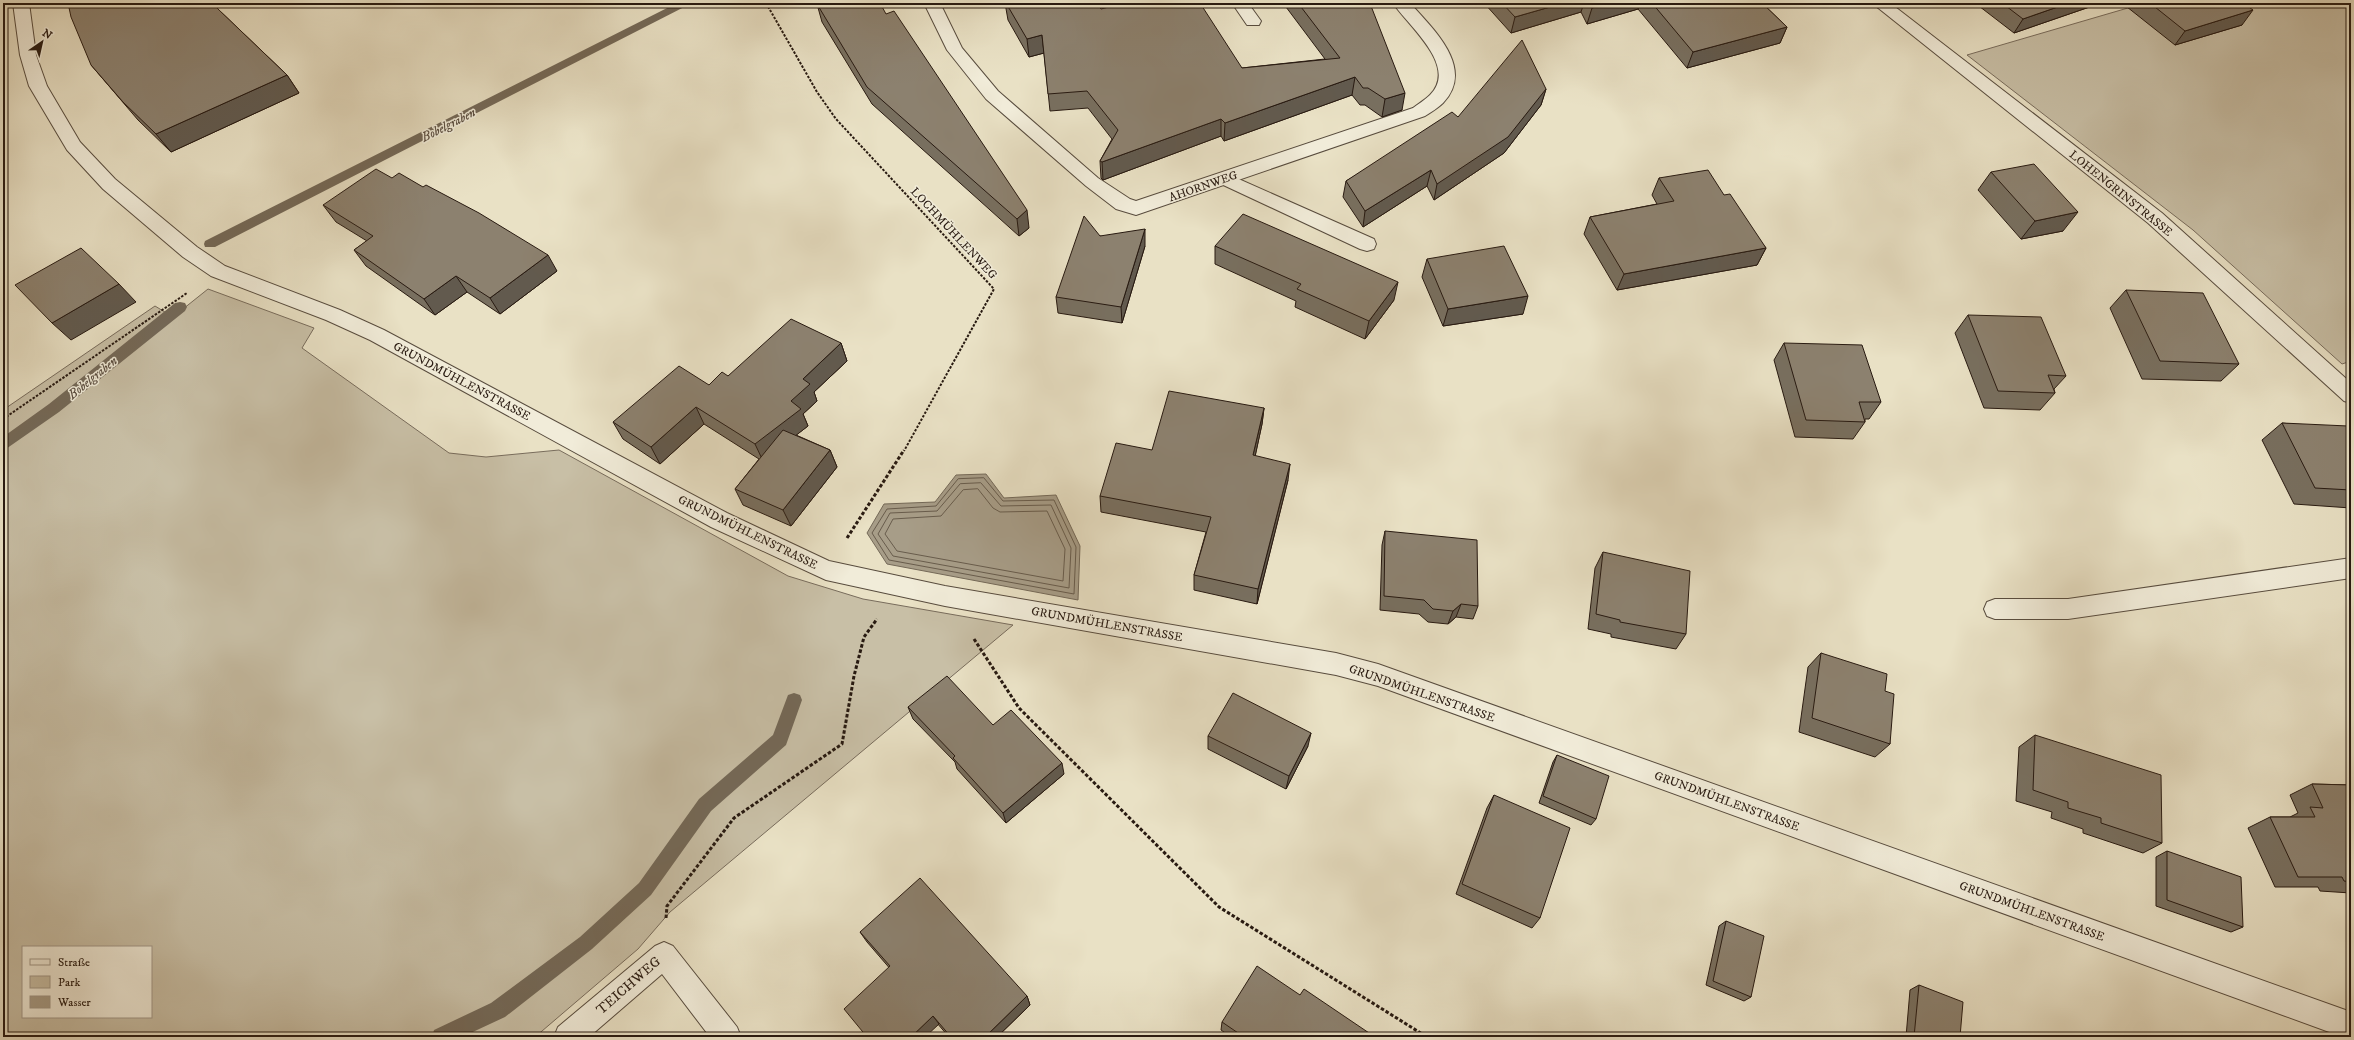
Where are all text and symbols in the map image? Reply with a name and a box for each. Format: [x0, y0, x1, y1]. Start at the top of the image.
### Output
north arrow [22, 22, 62, 62]
text: N [39, 26, 55, 43]
water label: Bobelgraben [418, 104, 479, 146]
street label: LOHENGRINSTRASSE [2066, 147, 2176, 240]
street label: AHORNWEG [1167, 168, 1240, 205]
street label: LOCHMÜHLENWEG [907, 184, 1001, 283]
street label: GRUNDMÜHLENSTRASSE [390, 339, 533, 424]
water label: Bobelgraben [64, 353, 121, 403]
street label: GRUNDMÜHLENSTRASSE [676, 492, 820, 573]
street label: GRUNDMÜHLENSTRASSE [1030, 604, 1184, 645]
street label: GRUNDMÜHLENSTRASSE [1347, 661, 1497, 726]
street label: GRUNDMÜHLENSTRASSE [1652, 768, 1802, 835]
street label: GRUNDMÜHLENSTRASSE [1957, 878, 2107, 945]
legend [22, 946, 152, 1018]
street label: TEICHWEG [593, 953, 665, 1019]
text: Straße [58, 955, 90, 970]
text: Park [58, 975, 80, 990]
text: Wasser [57, 995, 91, 1010]

